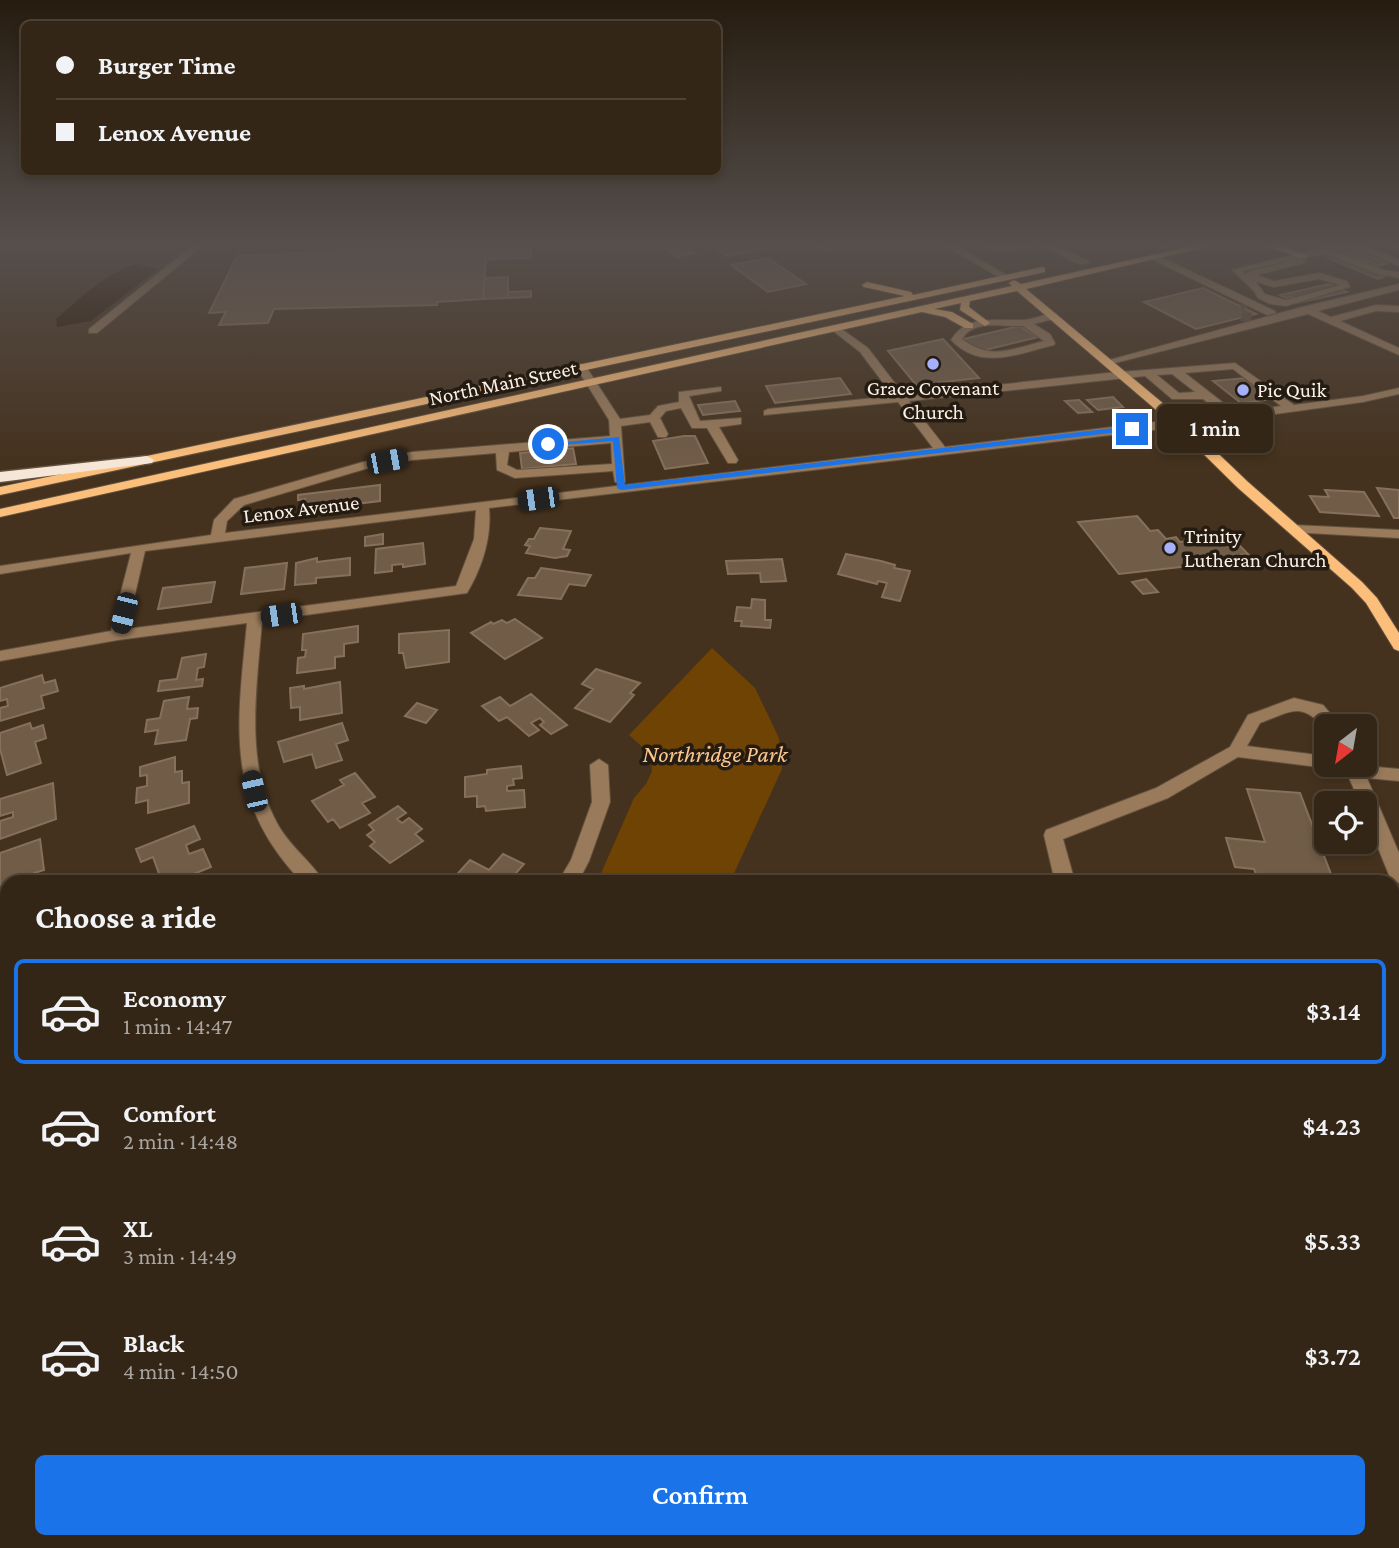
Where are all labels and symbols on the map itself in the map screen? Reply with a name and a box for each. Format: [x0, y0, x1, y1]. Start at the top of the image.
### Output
street label: North Main Street [427, 355, 580, 410]
marker: Grace Covenant Church [925, 356, 941, 372]
place label: Grace Covenant Church [867, 376, 1000, 424]
place label: Pic Quik [1257, 378, 1326, 402]
marker: Pic Quik [1235, 382, 1251, 398]
callout: 1 min [1156, 404, 1272, 453]
route end [1116, 413, 1148, 445]
route start [532, 428, 564, 460]
car [365, 447, 410, 475]
car [516, 486, 561, 512]
street label: Lenox Avenue [242, 490, 360, 528]
place label: Trinity Lutheran Church [1184, 524, 1327, 572]
marker: Trinity Lutheran Church [1162, 540, 1178, 556]
car [109, 590, 140, 636]
car [259, 602, 304, 628]
north arrow [1314, 714, 1377, 777]
park label: Northridge Park [643, 740, 789, 767]
car [240, 768, 269, 814]

